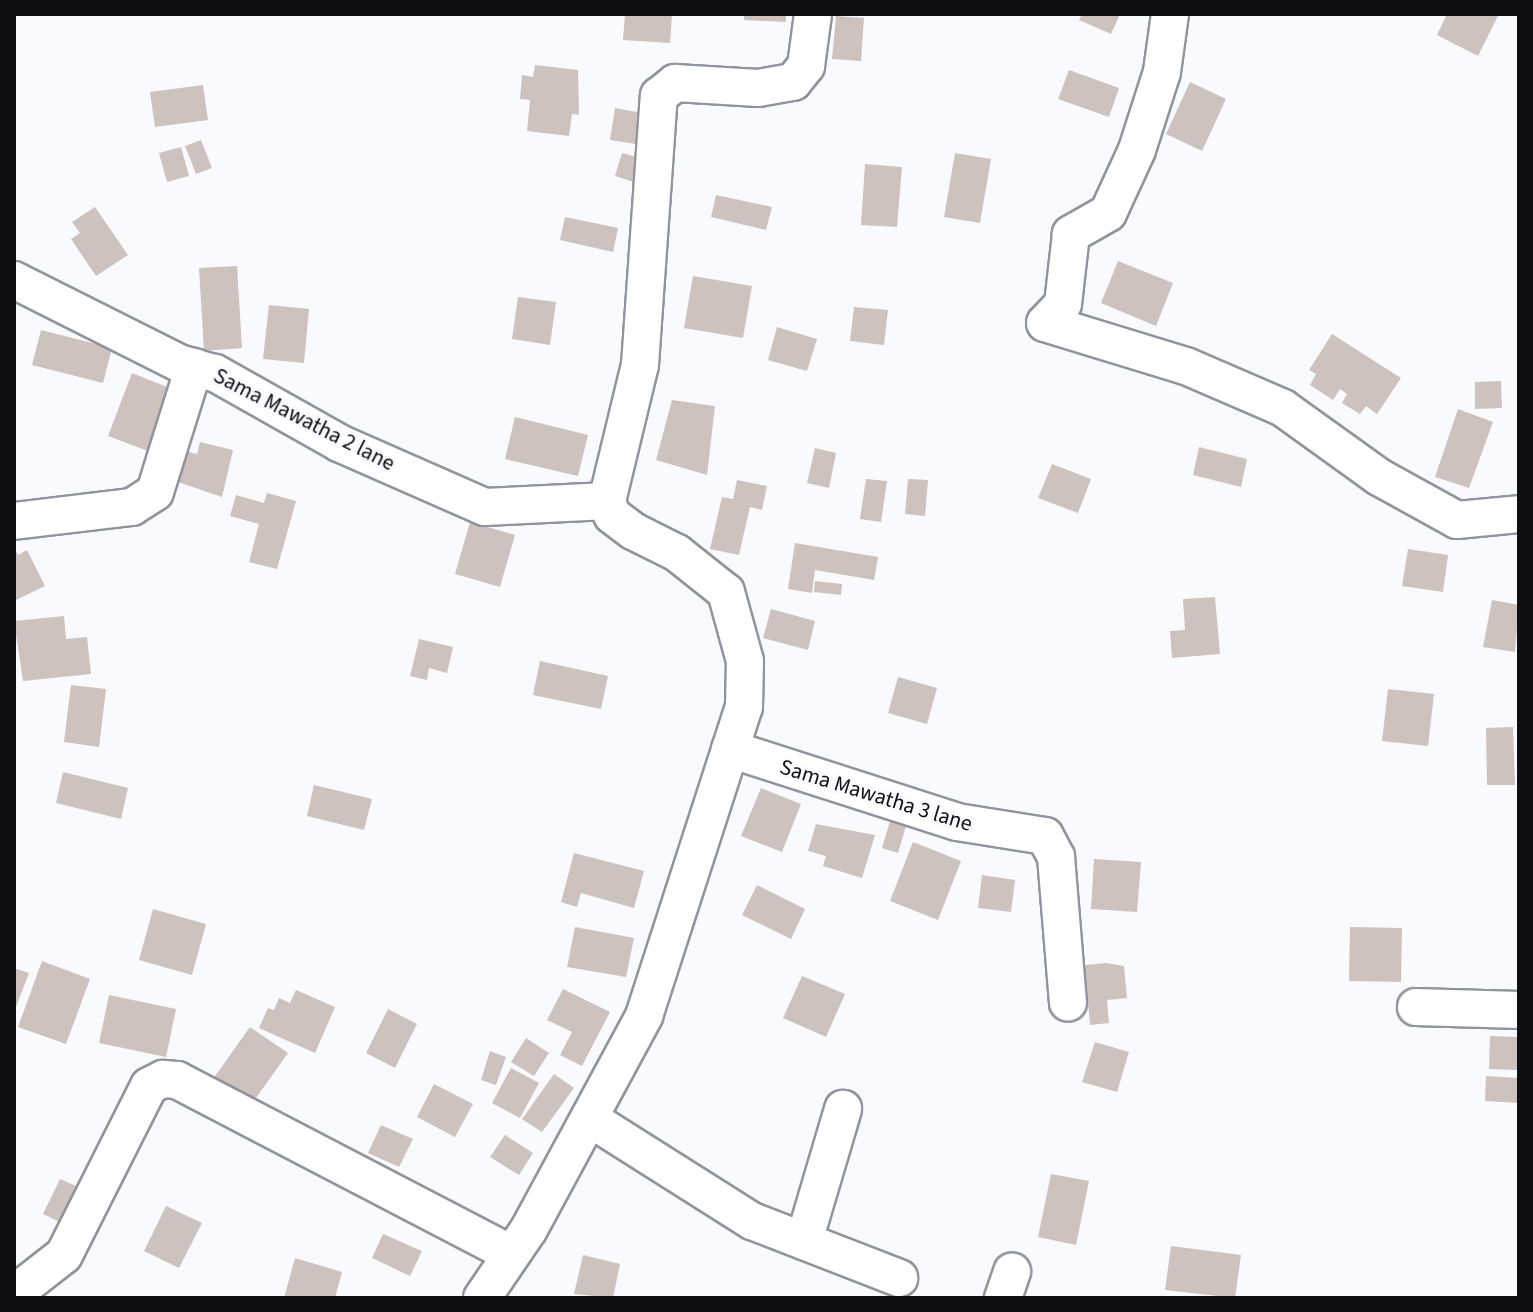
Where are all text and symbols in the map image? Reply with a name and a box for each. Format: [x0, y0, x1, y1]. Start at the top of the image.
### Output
street label: Sama Mawatha 2 lane [209, 363, 399, 477]
street label: Sama Mawatha 3 lane [777, 754, 975, 838]

